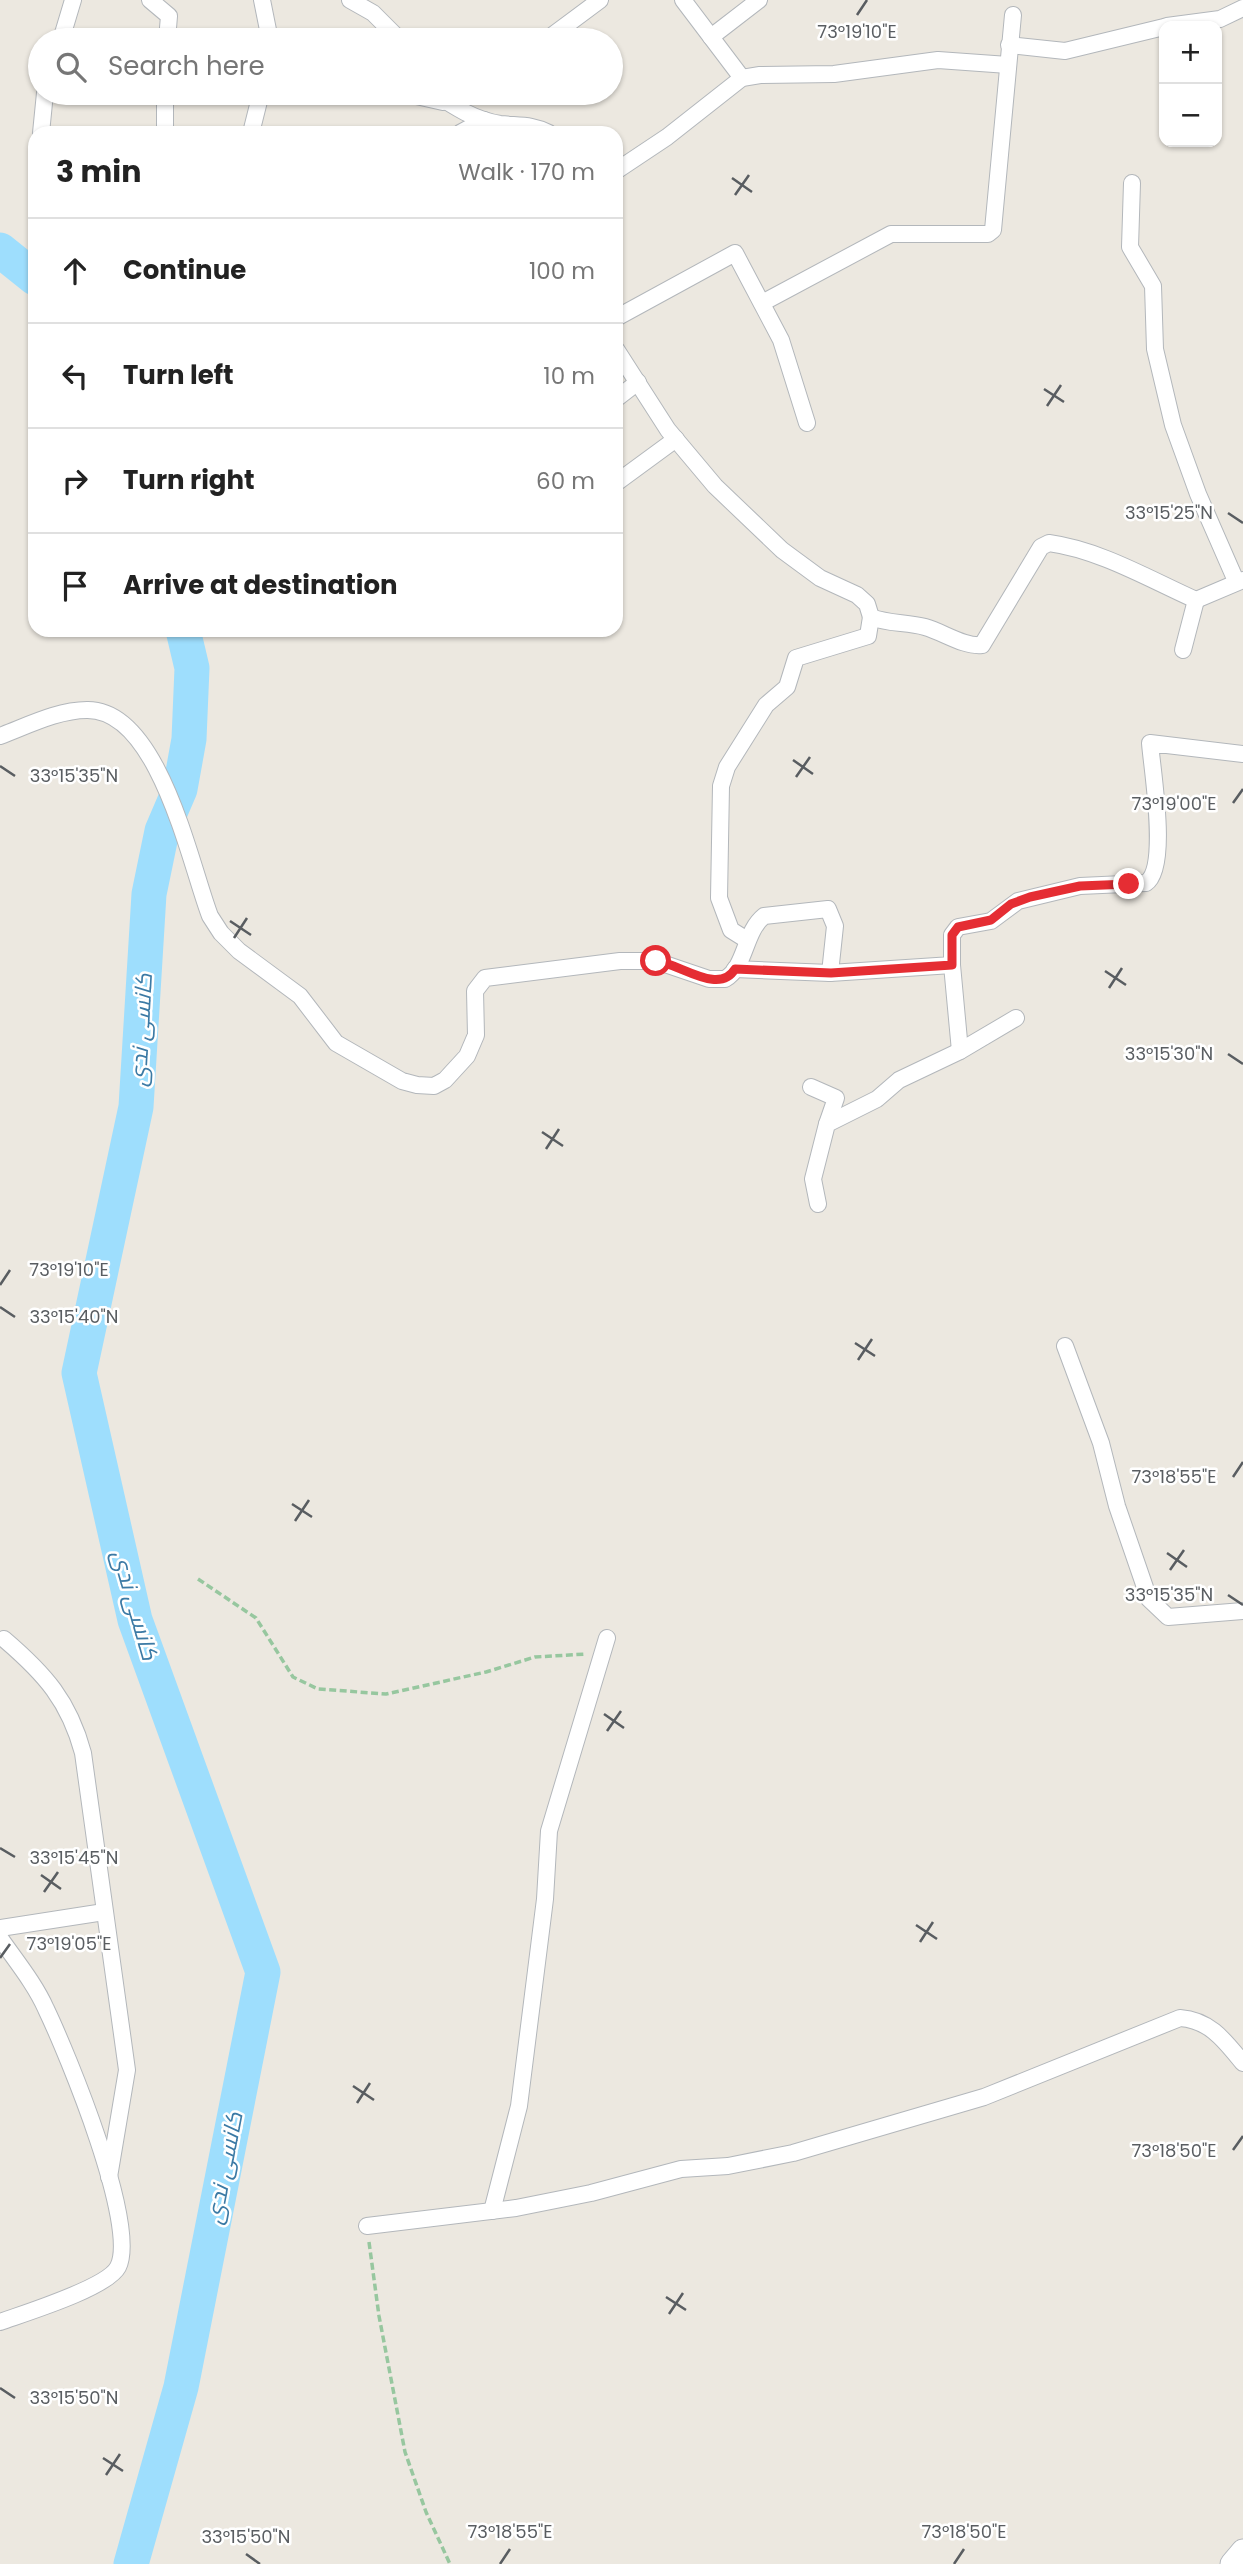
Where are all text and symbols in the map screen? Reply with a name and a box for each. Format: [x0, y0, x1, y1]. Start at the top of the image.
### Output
text: 73°19'10"E [817, 19, 897, 44]
map controls [1159, 21, 1222, 147]
button: + [1159, 21, 1222, 84]
search box [28, 28, 623, 105]
icon: search [52, 48, 90, 86]
text: Search here [108, 48, 265, 84]
button: − [1159, 84, 1222, 147]
text: 3 min [56, 150, 141, 193]
text: Walk · 170 m [458, 156, 595, 188]
icon: ahead [56, 252, 94, 290]
text: Continue [123, 252, 246, 288]
text: 100 m [529, 255, 595, 287]
icon: left [56, 357, 94, 395]
text: Turn left [123, 357, 234, 393]
text: 10 m [543, 360, 595, 392]
icon: right [56, 462, 94, 500]
text: Turn right [123, 462, 255, 498]
text: 60 m [536, 465, 595, 497]
text: 33°15'25"N [1125, 500, 1213, 525]
icon: arrive [56, 567, 94, 605]
text: Arrive at destination [123, 567, 398, 603]
text: 33°15'35"N [30, 763, 118, 788]
text: 73°19'00"E [1132, 791, 1216, 816]
route end [1113, 868, 1144, 899]
route start [640, 945, 671, 976]
water label: کانسی ندی [122, 972, 160, 1087]
text: 33°15'30"N [1125, 1041, 1213, 1066]
text: 73°19'10"E [29, 1257, 109, 1282]
text: 33°15'40"N [29, 1304, 119, 1329]
text: 73°18'55"E [1132, 1464, 1216, 1489]
water label: کانسی ندی [104, 1546, 166, 1664]
text: 33°15'35"N [1125, 1582, 1213, 1607]
text: 33°15'45"N [29, 1845, 119, 1870]
text: 73°19'05"E [27, 1931, 111, 1956]
water label: کانسی ندی [197, 2109, 251, 2227]
text: 73°18'50"E [1132, 2138, 1216, 2163]
text: 33°15'50"N [29, 2385, 119, 2410]
text: 73°18'55"E [468, 2519, 552, 2544]
text: 73°18'50"E [922, 2519, 1006, 2544]
text: 33°15'50"N [201, 2524, 291, 2549]

